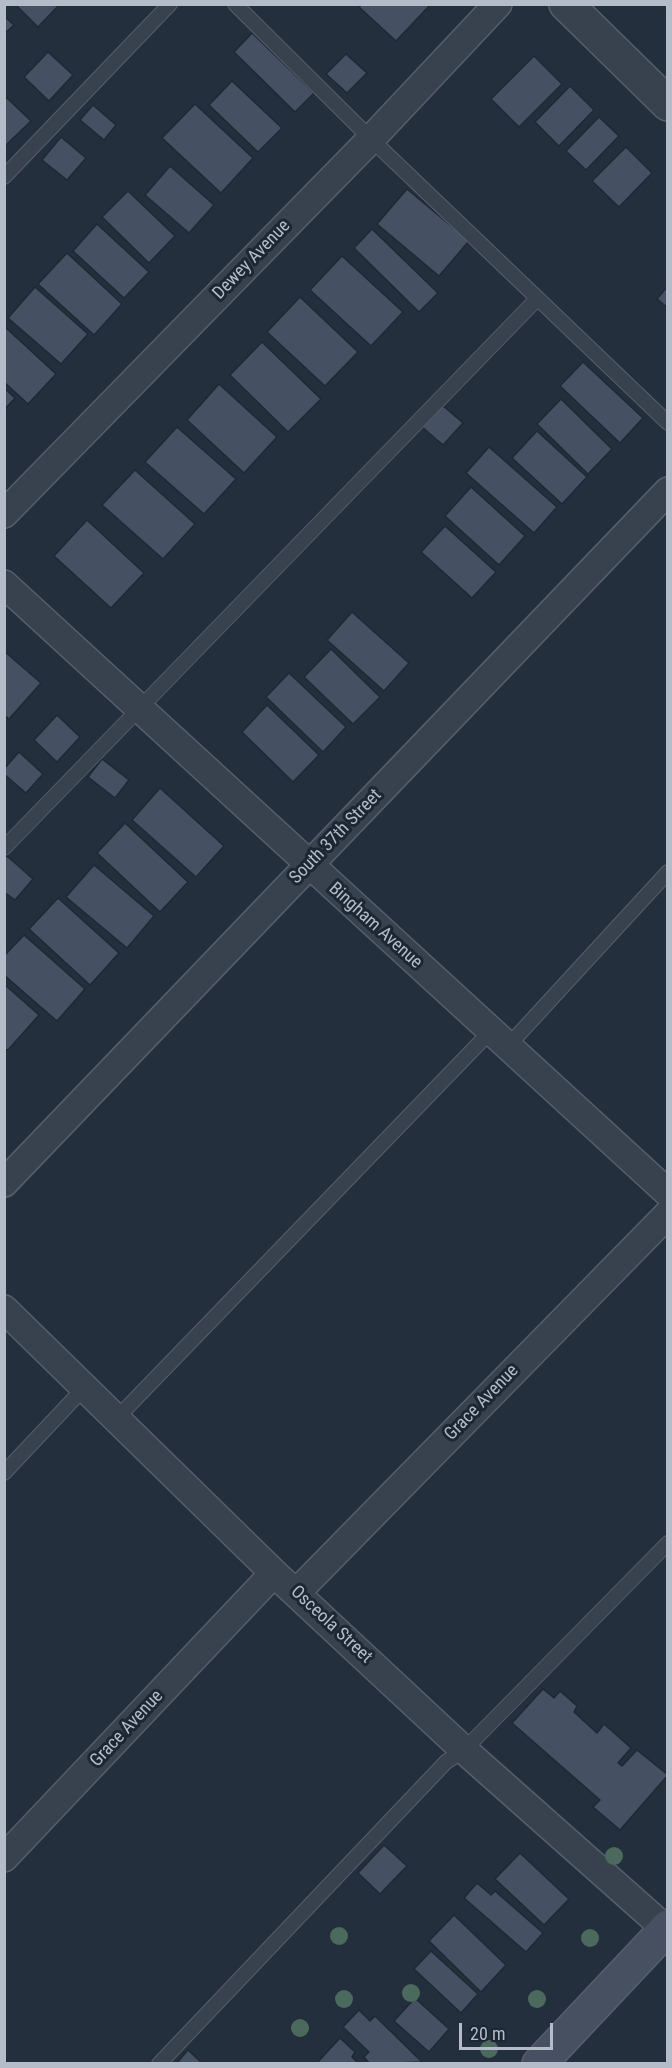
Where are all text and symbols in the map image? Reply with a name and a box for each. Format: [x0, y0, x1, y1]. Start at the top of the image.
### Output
street label: Dewey Avenue [209, 216, 295, 304]
street label: South 37th Street [285, 785, 387, 889]
street label: Bingham Avenue [324, 878, 426, 974]
street label: Grace Avenue [441, 1361, 523, 1445]
street label: Osceola Street [286, 1582, 376, 1668]
street label: Grace Avenue [86, 1686, 168, 1772]
scale bar [462, 2011, 556, 2049]
text: 20 m [470, 2023, 505, 2044]

